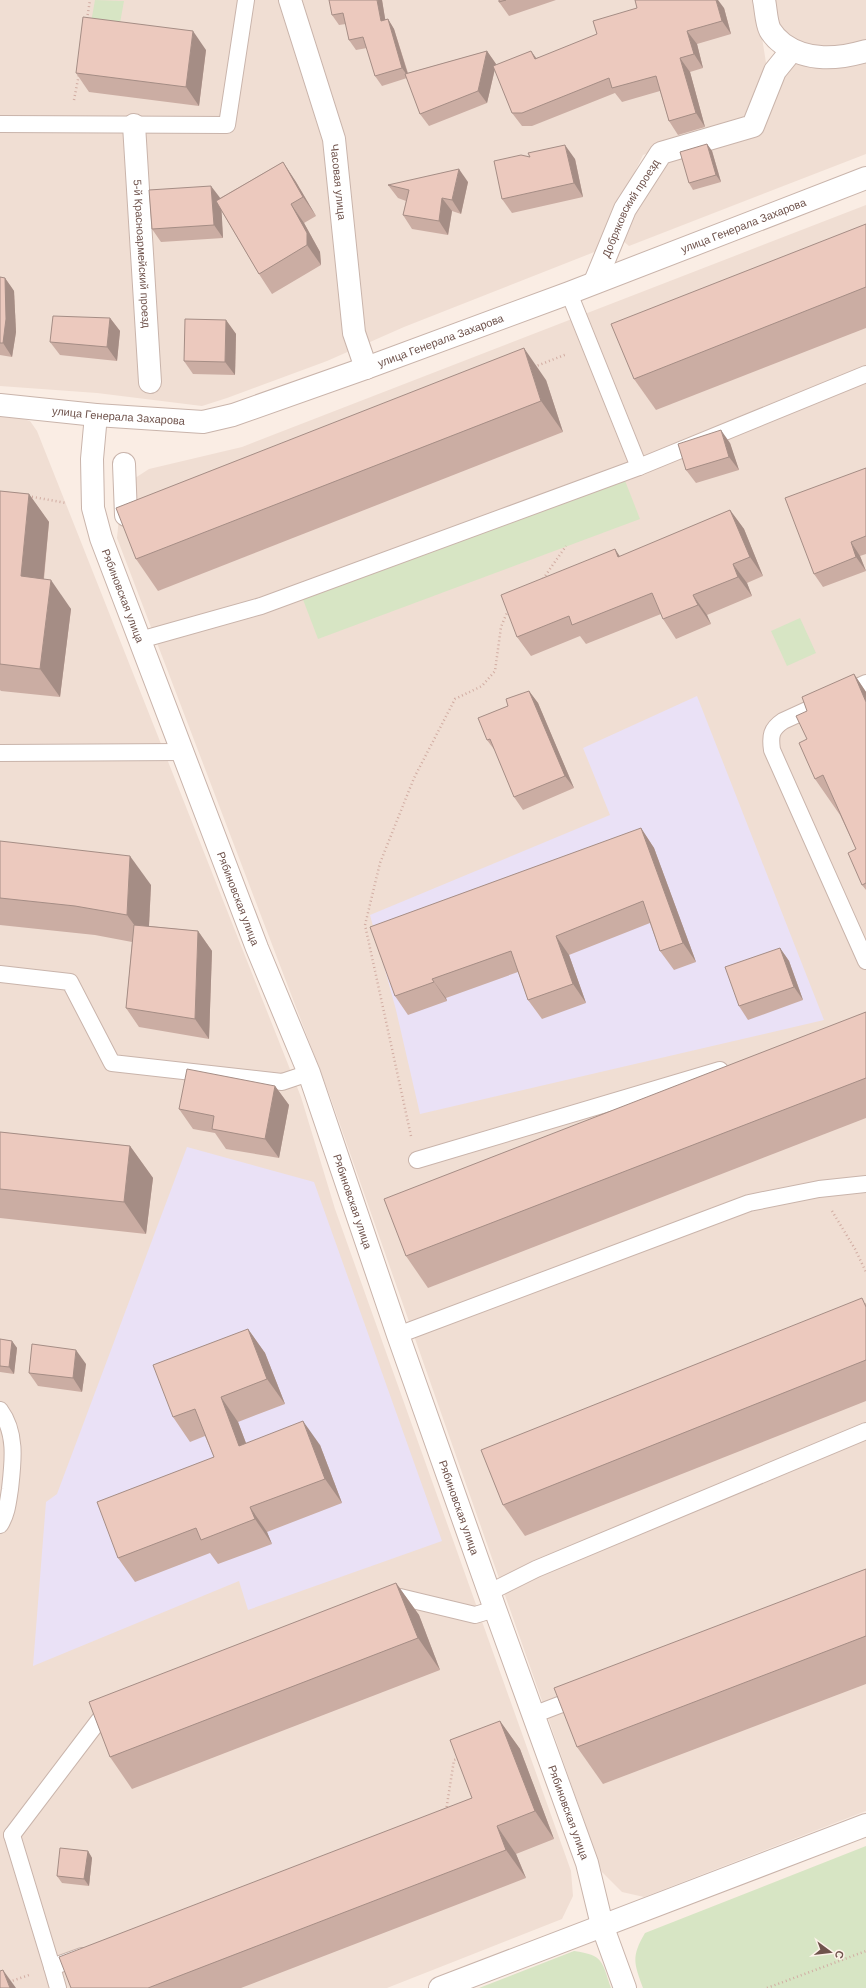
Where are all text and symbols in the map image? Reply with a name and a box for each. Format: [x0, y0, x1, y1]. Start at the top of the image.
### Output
street label: Часовая улица [329, 143, 348, 221]
street label: Добряковский проезд [600, 156, 662, 259]
street label: 5-й Красноармейский проезд [131, 179, 153, 329]
street label: улица Генерала Захарова [679, 196, 808, 255]
street label: улица Генерала Захарова [376, 311, 506, 369]
street label: улица Генерала Захарова [52, 404, 186, 427]
street label: Рябиновская улица [100, 547, 147, 645]
street label: Рябиновская улица [215, 850, 262, 948]
street label: Рябиновская улица [331, 1153, 375, 1251]
street label: Рябиновская улица [437, 1459, 482, 1557]
street label: Рябиновская улица [546, 1764, 592, 1862]
north arrow [810, 1932, 850, 1972]
text: С [833, 1949, 846, 1960]

